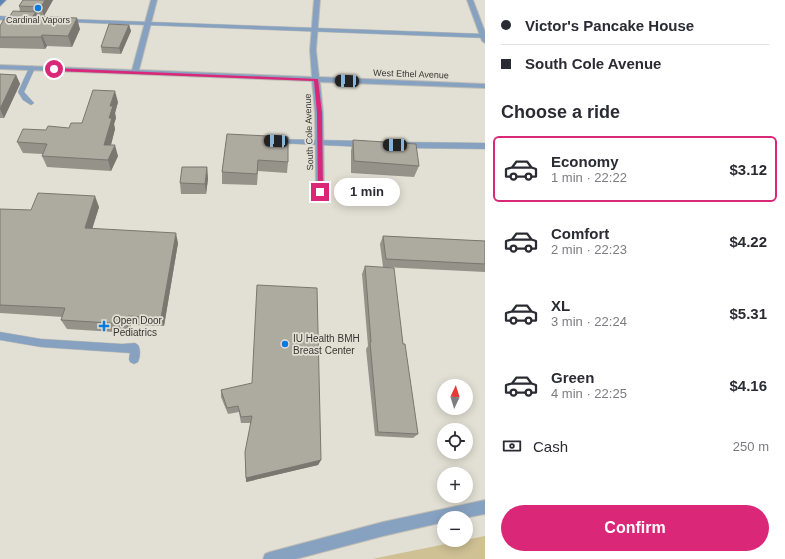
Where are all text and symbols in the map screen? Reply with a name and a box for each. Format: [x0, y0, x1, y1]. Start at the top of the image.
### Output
marker: Cardinal Vapors [33, 3, 43, 13]
place label: Cardinal Vapors [6, 15, 70, 25]
text: Victor's Pancake House [525, 17, 694, 34]
text: South Cole Avenue [525, 55, 661, 72]
route start [45, 60, 63, 78]
street label: West Ethel Avenue [373, 68, 449, 80]
car [335, 75, 359, 87]
street label: South Cole Avenue [303, 93, 315, 171]
text: Choose a ride [501, 102, 620, 122]
car [264, 135, 288, 147]
car [383, 139, 407, 151]
icon: car [503, 151, 539, 187]
text: Economy [551, 153, 619, 170]
text: $3.12 [729, 161, 767, 178]
text: 1 min · 22:22 [551, 170, 627, 185]
callout: 1 min [334, 178, 400, 206]
route end [311, 183, 329, 201]
text: 1 min [350, 184, 384, 199]
icon: car [503, 223, 539, 259]
text: Comfort [551, 225, 609, 242]
text: $4.22 [729, 233, 767, 250]
text: 2 min · 22:23 [551, 242, 627, 257]
icon: car [503, 295, 539, 331]
text: XL [551, 297, 570, 314]
text: $5.31 [729, 305, 767, 322]
text: 3 min · 22:24 [551, 314, 627, 329]
place label: Open Door Pediatrics [113, 315, 163, 338]
marker: Open Door Pediatrics [98, 320, 110, 332]
place label: IU Health BMH Breast Center [293, 333, 360, 356]
marker: IU Health BMH Breast Center [280, 339, 290, 349]
icon: car [503, 367, 539, 403]
text: Green [551, 369, 594, 386]
text: $4.16 [729, 377, 767, 394]
north arrow [437, 379, 473, 415]
map controls [437, 379, 473, 547]
text: 4 min · 22:25 [551, 386, 627, 401]
button: locate [437, 423, 473, 459]
icon: cash [501, 435, 523, 457]
text: Cash [533, 438, 568, 455]
text: 250 m [733, 439, 769, 454]
button: + [437, 467, 473, 503]
button: Confirm [501, 505, 769, 551]
button: − [437, 511, 473, 547]

